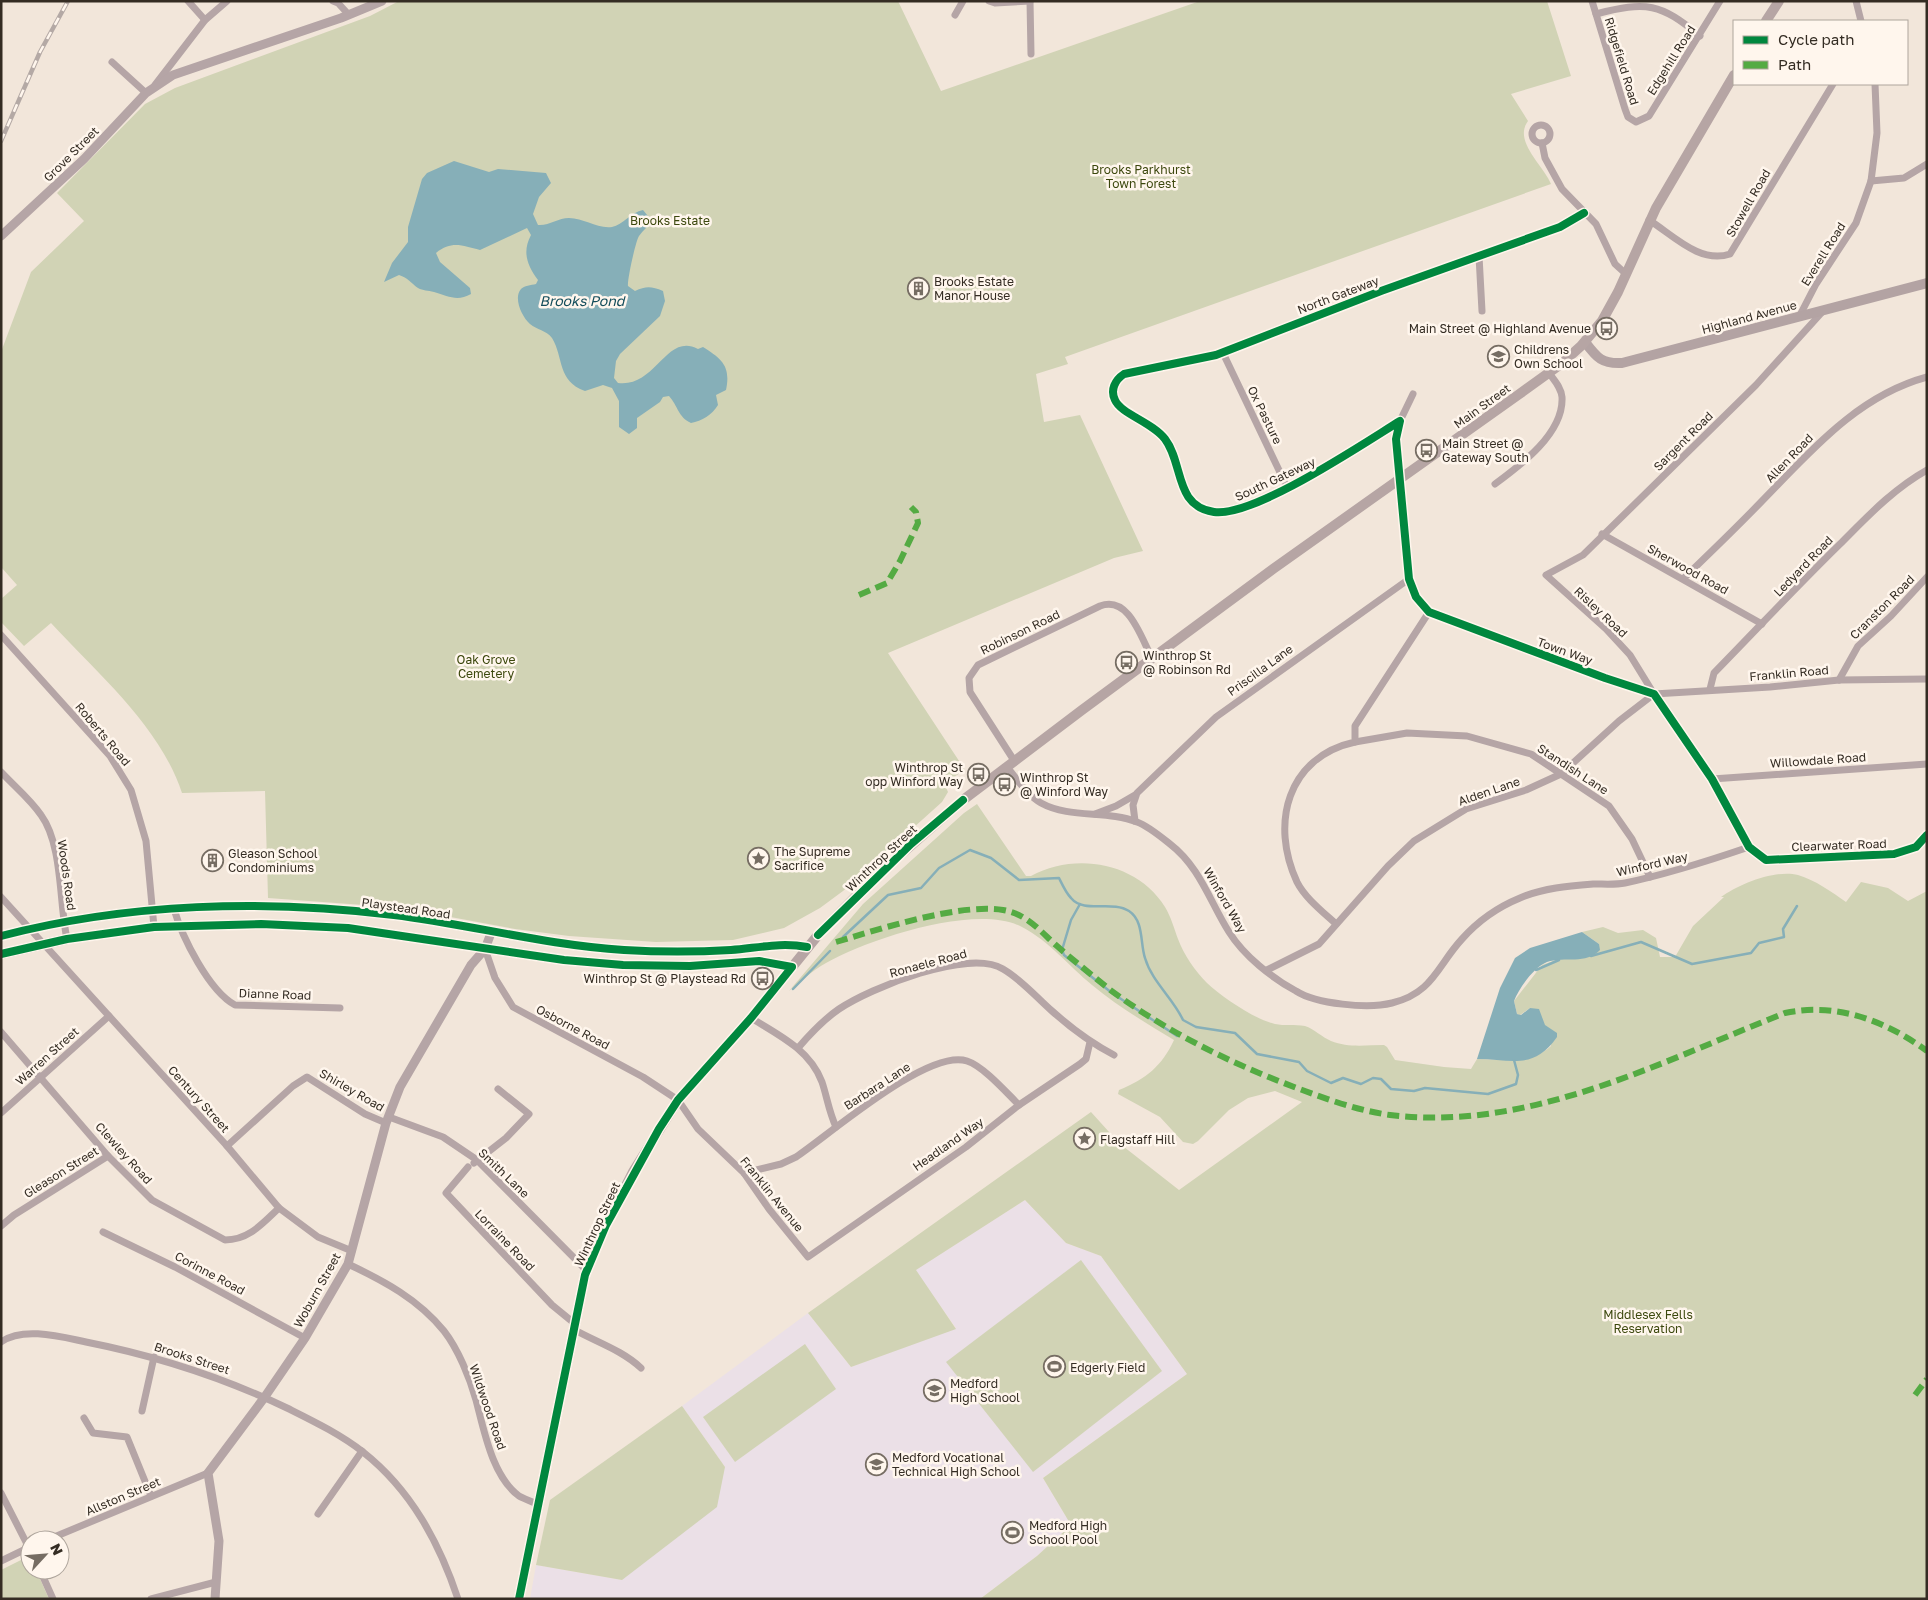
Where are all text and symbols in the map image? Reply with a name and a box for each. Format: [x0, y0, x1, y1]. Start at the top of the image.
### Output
street label: Ridgefield Road [1602, 15, 1642, 107]
legend [1733, 20, 1908, 85]
street label: Edgehill Road [1644, 22, 1698, 98]
text: Cycle path [1778, 30, 1854, 48]
text: Path [1778, 55, 1811, 73]
street label: Grove Street [40, 123, 102, 185]
park label: Brooks Parkhurst Town Forest [1091, 162, 1191, 191]
street label: Stowell Road [1723, 166, 1773, 240]
park label: Brooks Estate [630, 213, 710, 228]
street label: Everell Road [1797, 219, 1849, 289]
street label: North Gateway [1295, 273, 1381, 317]
place label: Brooks Estate Manor House [934, 274, 1014, 303]
building icon: Brooks Estate Manor House [906, 276, 930, 300]
water label: Brooks Pond [540, 292, 626, 309]
street label: Highland Avenue [1700, 297, 1798, 337]
bus stop icon: Main Street @ Highland Avenue [1595, 316, 1619, 340]
place label: Main Street @ Highland Avenue [1409, 321, 1591, 336]
place label: Childrens Own School [1514, 342, 1583, 371]
school or university icon: Childrens Own School [1486, 344, 1510, 368]
street label: Main Street [1451, 380, 1513, 432]
street label: Ox Pasture [1244, 383, 1286, 447]
street label: Sargent Road [1650, 408, 1716, 474]
street label: Allen Road [1762, 430, 1816, 486]
place label: Main Street @ Gateway South [1442, 436, 1529, 465]
bus stop icon: Main Street @ Gateway South [1414, 438, 1438, 462]
street label: South Gateway [1232, 454, 1318, 504]
street label: Ledyard Road [1770, 533, 1836, 599]
street label: Sherwood Road [1645, 540, 1731, 598]
street label: Cranston Road [1847, 572, 1917, 642]
street label: Risley Road [1571, 584, 1631, 640]
street label: Robinson Road [978, 606, 1062, 658]
street label: Town Way [1535, 634, 1595, 668]
street label: Priscilla Lane [1224, 641, 1296, 699]
place label: Winthrop St @ Robinson Rd [1143, 648, 1231, 677]
bus stop icon: Winthrop St @ Robinson Rd [1115, 650, 1139, 674]
park label: Oak Grove Cemetery [457, 652, 515, 681]
street label: Franklin Road [1749, 662, 1829, 684]
street label: Roberts Road [72, 699, 134, 769]
street label: Standish Lane [1535, 740, 1611, 798]
street label: Willowdale Road [1769, 749, 1867, 771]
place label: Winthrop St opp Winford Way [865, 760, 963, 789]
bus stop icon: Winthrop St opp Winford Way [967, 762, 991, 786]
place label: Winthrop St @ Winford Way [1020, 770, 1108, 799]
bus stop icon: Winthrop St @ Winford Way [992, 772, 1016, 796]
street label: Alden Lane [1456, 773, 1522, 809]
street label: Winthrop Street [842, 821, 920, 895]
street label: Clearwater Road [1791, 836, 1887, 854]
street label: Woods Road [55, 839, 79, 911]
place label: The Supreme Sacrifice [774, 844, 850, 873]
place label: Gleason School Condominiums [228, 846, 318, 875]
place icon: The Supreme Sacrifice [746, 846, 770, 870]
building icon: Gleason School Condominiums [200, 848, 224, 872]
street label: Winford Way [1615, 848, 1689, 879]
street label: Winford Way [1200, 865, 1250, 936]
street label: Playstead Road [361, 894, 451, 922]
street label: Ronaele Road [888, 945, 968, 981]
bus stop icon: Winthrop St @ Playstead Rd [750, 966, 774, 990]
place label: Winthrop St @ Playstead Rd [584, 971, 746, 986]
street label: Dianne Road [238, 985, 312, 1003]
street label: Osborne Road [534, 1001, 612, 1053]
street label: Warren Street [12, 1024, 82, 1088]
street label: Barbara Lane [841, 1059, 913, 1113]
street label: Century Street [165, 1062, 233, 1136]
street label: Shirley Road [317, 1065, 387, 1115]
street label: Headland Way [910, 1114, 986, 1174]
street label: Clewley Road [92, 1119, 156, 1187]
place icon: Flagstaff Hill [1072, 1127, 1096, 1151]
place label: Flagstaff Hill [1100, 1132, 1175, 1147]
street label: Gleason Street [21, 1143, 101, 1201]
street label: Smith Lane [475, 1145, 533, 1201]
street label: Franklin Avenue [737, 1153, 807, 1235]
street label: Winthrop Street [571, 1179, 623, 1269]
street label: Lorraine Road [472, 1206, 538, 1274]
street label: Corinne Road [172, 1248, 248, 1298]
street label: Woburn Street [290, 1250, 344, 1330]
park label: Middlesex Fells Reservation [1603, 1307, 1693, 1336]
street label: Brooks Street [152, 1339, 232, 1377]
sports icon: Edgerly Field [1042, 1355, 1066, 1379]
place label: Edgerly Field [1070, 1360, 1145, 1375]
street label: Wildwood Road [466, 1362, 510, 1452]
place label: Medford High School [950, 1376, 1020, 1405]
school or university icon: Medford High School [922, 1378, 946, 1402]
place label: Medford Vocational Technical High School [892, 1450, 1020, 1479]
school or university icon: Medford Vocational Technical High School [864, 1452, 888, 1476]
street label: Allston Street [83, 1473, 163, 1518]
place label: Medford High School Pool [1029, 1518, 1107, 1547]
sports icon: Medford High School Pool [1001, 1520, 1025, 1544]
north arrow [20, 1530, 70, 1580]
text: N [47, 1541, 67, 1558]

